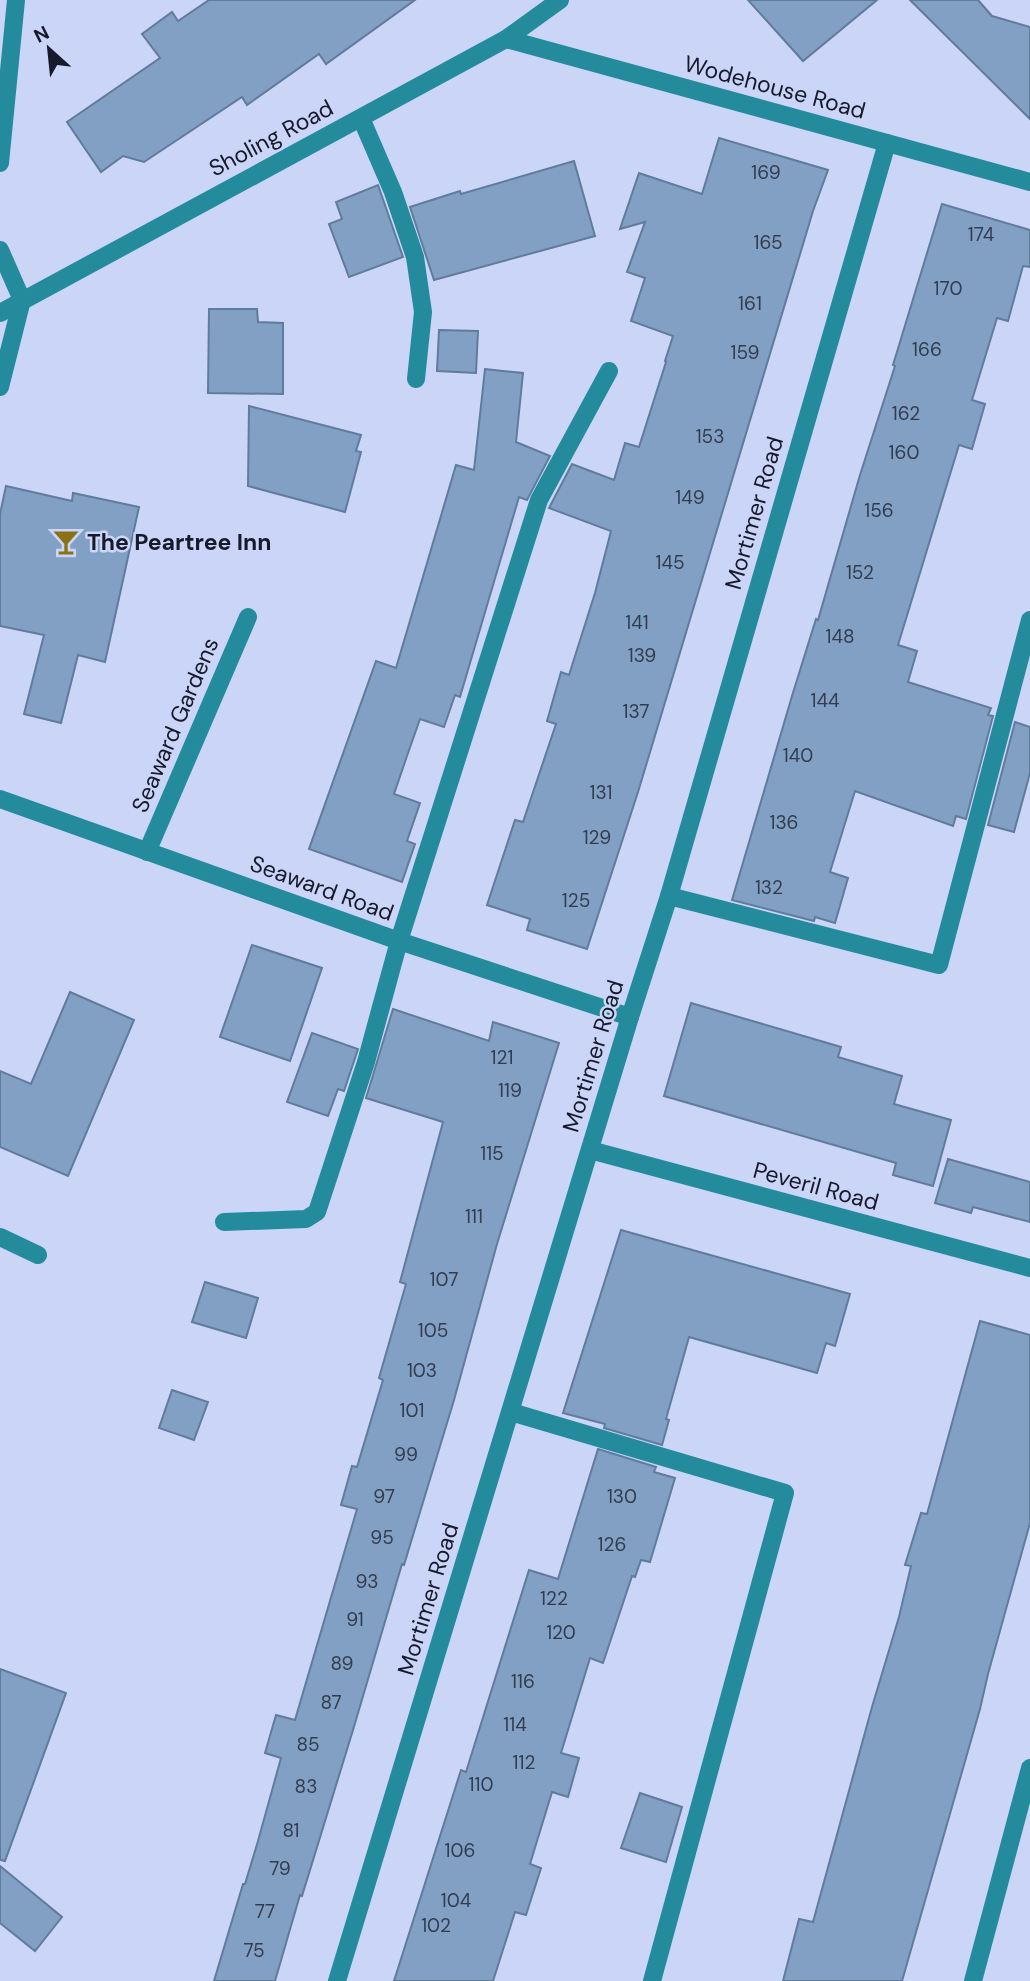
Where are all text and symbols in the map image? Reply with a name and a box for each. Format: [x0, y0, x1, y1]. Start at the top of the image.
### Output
north arrow [14, 14, 84, 84]
text: N [30, 20, 53, 49]
street label: Wodehouse Road [681, 48, 869, 126]
street label: Sholing Road [204, 93, 338, 183]
house number: 169 [751, 160, 781, 185]
house number: 174 [968, 222, 994, 247]
house number: 165 [753, 230, 783, 255]
house number: 170 [934, 276, 962, 301]
house number: 161 [738, 291, 762, 316]
house number: 166 [912, 337, 942, 362]
house number: 159 [731, 340, 759, 365]
house number: 162 [892, 401, 920, 426]
house number: 153 [696, 424, 724, 449]
street label: Mortimer Road [718, 433, 790, 593]
house number: 160 [889, 440, 919, 465]
house number: 149 [675, 485, 705, 510]
house number: 156 [864, 498, 894, 523]
bar icon: The Peartree Inn [51, 527, 81, 557]
place label: The Peartree Inn [87, 527, 271, 557]
house number: 145 [655, 550, 685, 575]
house number: 152 [846, 560, 874, 585]
house number: 141 [625, 610, 649, 635]
house number: 148 [825, 624, 855, 649]
street label: Seaward Gardens [125, 633, 225, 817]
house number: 139 [628, 643, 656, 668]
house number: 144 [811, 688, 840, 713]
house number: 137 [623, 699, 649, 724]
house number: 140 [783, 743, 813, 768]
house number: 131 [590, 780, 612, 805]
house number: 136 [769, 810, 799, 835]
house number: 129 [583, 825, 611, 850]
street label: Seaward Road [246, 848, 398, 928]
house number: 132 [755, 875, 783, 900]
house number: 125 [562, 888, 590, 913]
street label: Mortimer Road [556, 976, 630, 1136]
house number: 121 [491, 1045, 513, 1070]
house number: 119 [498, 1078, 522, 1103]
house number: 115 [480, 1141, 504, 1166]
street label: Peveril Road [750, 1155, 882, 1217]
house number: 111 [465, 1204, 483, 1229]
house number: 107 [430, 1267, 458, 1292]
house number: 105 [418, 1318, 448, 1343]
house number: 103 [407, 1358, 437, 1383]
house number: 101 [400, 1398, 424, 1423]
house number: 99 [394, 1442, 418, 1467]
house number: 97 [373, 1484, 395, 1509]
house number: 130 [607, 1484, 637, 1509]
street label: Mortimer Road [391, 1519, 465, 1679]
house number: 95 [370, 1525, 394, 1550]
house number: 126 [598, 1532, 626, 1557]
house number: 93 [356, 1569, 378, 1594]
house number: 122 [540, 1586, 568, 1611]
house number: 91 [346, 1607, 364, 1632]
house number: 120 [546, 1620, 576, 1645]
house number: 89 [331, 1651, 353, 1676]
house number: 116 [511, 1669, 535, 1694]
house number: 87 [320, 1690, 342, 1715]
house number: 114 [503, 1712, 527, 1737]
house number: 85 [296, 1732, 320, 1757]
house number: 112 [513, 1750, 535, 1775]
house number: 110 [469, 1772, 493, 1797]
house number: 83 [295, 1774, 317, 1799]
house number: 81 [282, 1818, 300, 1843]
house number: 106 [445, 1838, 475, 1863]
house number: 79 [269, 1856, 291, 1881]
house number: 104 [441, 1888, 471, 1913]
house number: 77 [255, 1899, 275, 1924]
house number: 102 [421, 1913, 451, 1938]
house number: 75 [243, 1938, 265, 1963]

